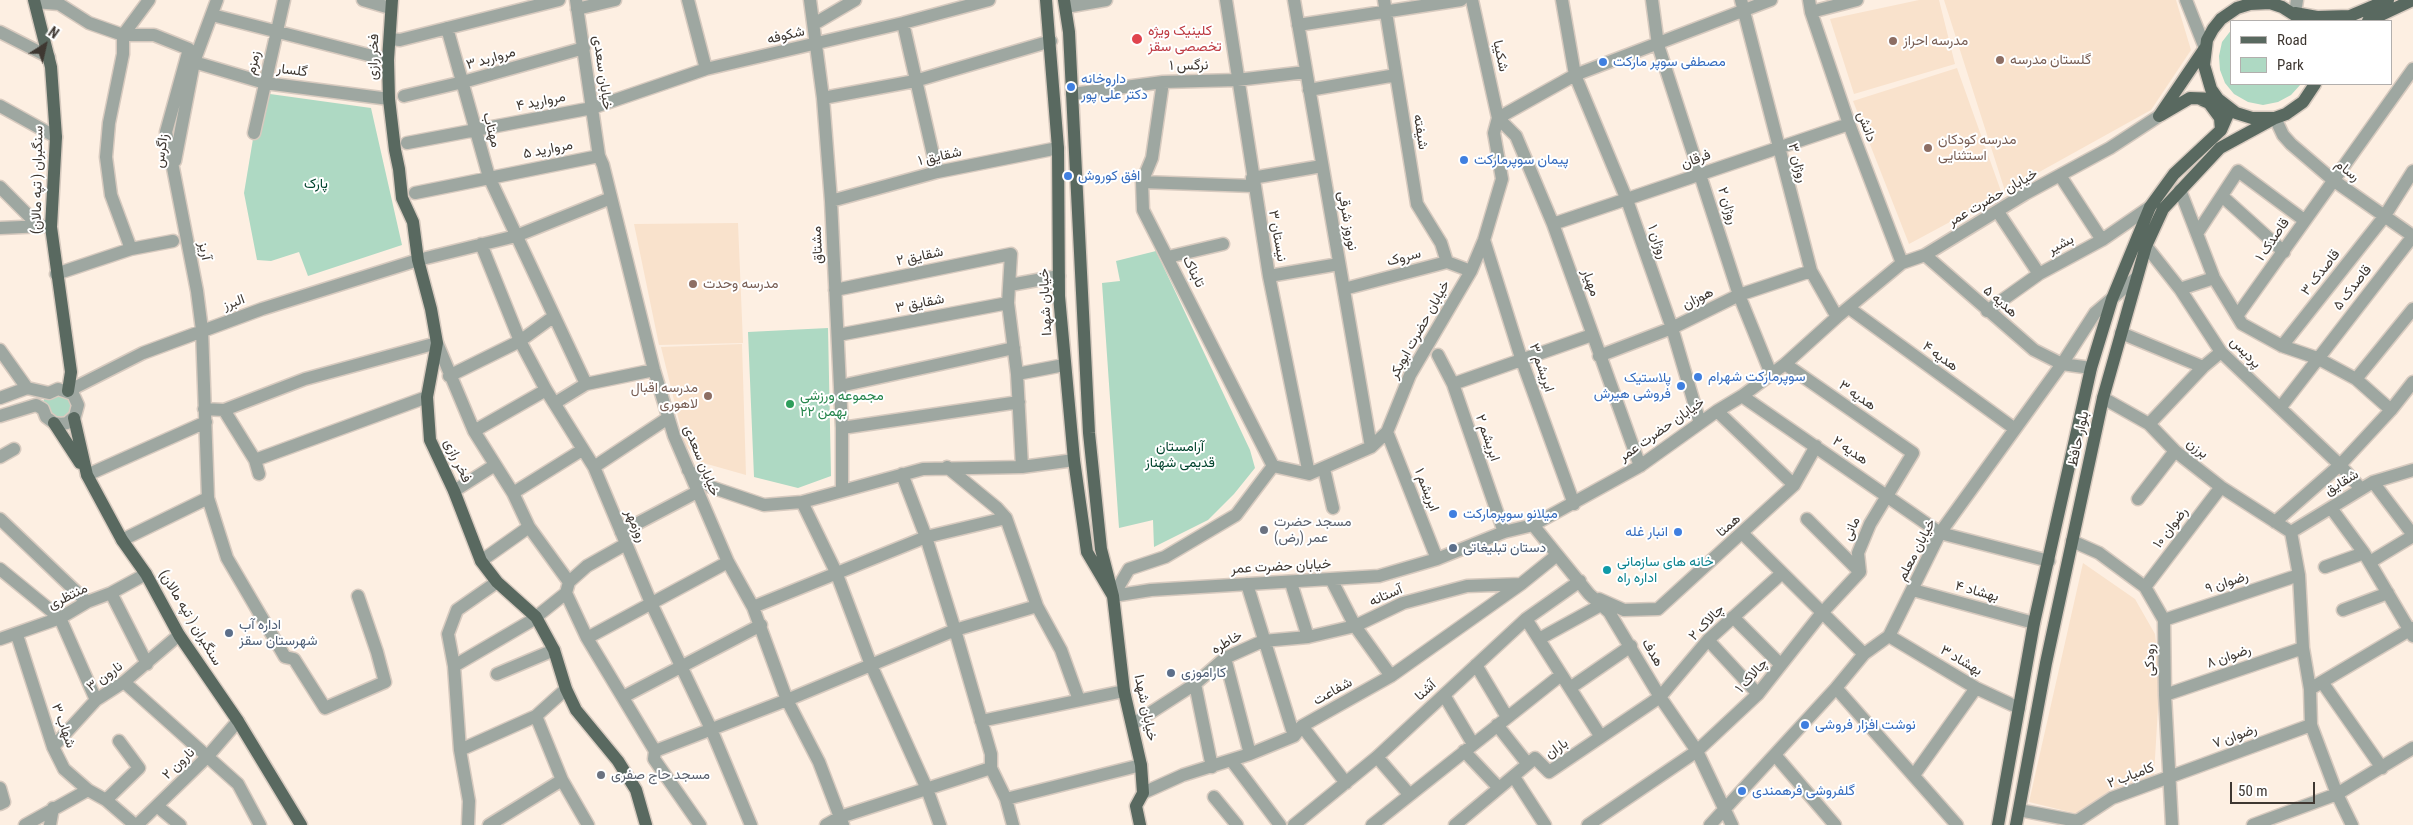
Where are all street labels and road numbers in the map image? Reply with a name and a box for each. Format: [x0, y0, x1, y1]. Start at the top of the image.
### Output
street label: شکوفه [766, 24, 806, 48]
street label: فخر رازی [365, 34, 383, 80]
street label: خیابان سعدی [588, 35, 616, 111]
street label: شکیبا [1488, 39, 1512, 73]
street label: مرواربد ۳ [464, 44, 518, 74]
street label: زمزم [243, 50, 265, 76]
street label: نرگس ۱ [1169, 57, 1209, 75]
street label: گلسار [276, 61, 308, 81]
street label: مروارید ۴ [515, 89, 567, 115]
street label: دانش [1853, 109, 1879, 145]
street label: مهتاب [478, 111, 504, 149]
street label: شیفته [1409, 113, 1431, 151]
street label: سنگبران ( تپه مالان) [29, 126, 47, 234]
street label: زاگرس [151, 133, 173, 169]
street label: مروارید ۵ [522, 137, 574, 163]
street label: روژان ۳ [1784, 141, 1810, 185]
street label: شقایق ۱ [917, 144, 963, 170]
street label: فرقان [1679, 147, 1713, 173]
street label: رسام [2331, 156, 2363, 186]
street label: خیابان حضرت عمر [1945, 166, 2041, 230]
street label: روژان ۲ [1713, 185, 1741, 227]
street label: نوروز شرقی [1334, 190, 1360, 252]
street label: نیستان ۳ [1264, 209, 1290, 263]
street label: قاصدک ۱ [2252, 215, 2294, 265]
street label: روژان ۱ [1643, 223, 1671, 261]
street label: مشتاق [809, 226, 827, 264]
street label: بشیر [2045, 231, 2077, 259]
street label: آریز [194, 240, 214, 262]
street label: شقایق ۲ [895, 244, 945, 270]
street label: سروک [1385, 245, 1423, 271]
street label: قاصدک ۳ [2298, 247, 2344, 299]
street label: تابناک [1178, 253, 1208, 291]
street label: قاصدک ۵ [2330, 262, 2376, 314]
street label: مهیار [1577, 267, 1603, 299]
street label: خیابان شهدا [1036, 268, 1056, 336]
street label: خیابان حضرت ابوبکر [1386, 278, 1454, 382]
street label: هدیه ۵ [1979, 282, 2021, 322]
street label: هوزان [1680, 284, 1716, 314]
street label: البرز [221, 291, 247, 315]
street label: شقایق ۳ [894, 291, 946, 317]
street label: پردیس [2226, 334, 2264, 372]
street label: هدیه ۴ [1919, 338, 1961, 376]
street label: ابریشم ۳ [1525, 341, 1557, 395]
street label: هدیه ۳ [1835, 377, 1879, 415]
street label: خیابان حضرت عمر [1616, 394, 1708, 466]
street label: بلوار حافظ [2065, 410, 2093, 468]
street label: ابریشم ۲ [1471, 412, 1503, 464]
street label: خیابان سعدی [679, 423, 723, 499]
street label: هدیه ۲ [1829, 433, 1871, 469]
street label: برزن [2183, 435, 2211, 463]
street label: فخر رازی [440, 436, 474, 486]
street label: ابریشم ۱ [1410, 466, 1442, 514]
street label: شقایق [2322, 466, 2362, 500]
street label: رضوان ۱۰ [2150, 504, 2192, 552]
street label: روزمهر [621, 507, 649, 545]
street label: همتا [1713, 511, 1745, 541]
street label: مانی [1839, 515, 1865, 543]
street label: خیابان معلم [1894, 516, 1940, 584]
street label: خیابان حضرت عمر [1230, 556, 1332, 578]
street label: سنگبران ( تپه مالان) [155, 567, 225, 669]
street label: رضوان ۹ [2203, 568, 2251, 598]
street label: بهشاد ۴ [1953, 578, 2001, 606]
street label: منتظری [45, 580, 91, 614]
street label: آستانه [1367, 582, 1405, 610]
street label: چالاک ۲ [1686, 601, 1728, 645]
street label: خاطره [1209, 627, 1245, 659]
street label: هدف [1637, 636, 1667, 670]
street label: بهشاد ۳ [1937, 642, 1985, 680]
street label: رضوان ۸ [2205, 642, 2253, 672]
street label: رودکی [2142, 644, 2158, 676]
street label: چالاک ۱ [1732, 655, 1772, 697]
street label: نارون ۳ [84, 658, 126, 696]
street label: خیابان شهدا [1130, 673, 1160, 743]
street label: شفاعت [1311, 674, 1355, 710]
street label: آشنا [1412, 677, 1440, 705]
street label: شهاب ۳ [47, 701, 79, 751]
street label: رضوان ۷ [2211, 721, 2259, 753]
street label: باران [1542, 735, 1572, 763]
street label: نارون ۲ [159, 745, 199, 783]
street label: کامیاب ۲ [2105, 759, 2157, 793]

